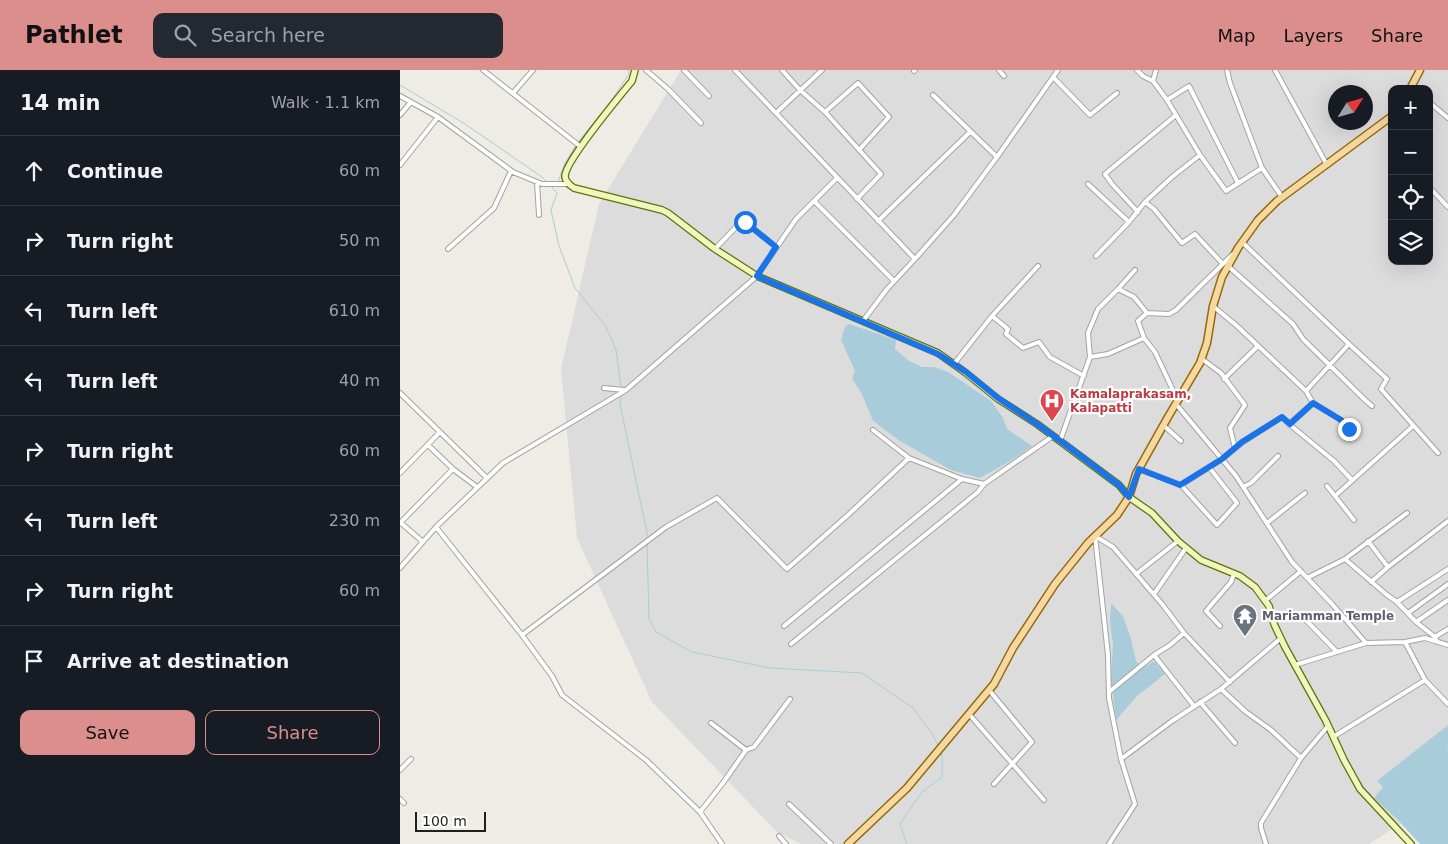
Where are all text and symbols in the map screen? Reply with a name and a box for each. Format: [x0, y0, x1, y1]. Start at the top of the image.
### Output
search box [153, 13, 503, 58]
text: Pathlet [25, 21, 123, 49]
icon: search [171, 21, 199, 49]
text: Search here [211, 24, 325, 46]
text: Map [1217, 25, 1255, 46]
text: Layers [1283, 25, 1343, 46]
text: Share [1371, 25, 1423, 46]
north arrow [1328, 85, 1373, 130]
map controls [1388, 85, 1433, 265]
button: + [1388, 85, 1433, 130]
text: 14 min [20, 91, 101, 115]
text: Walk · 1.1 km [271, 93, 380, 112]
button: − [1388, 130, 1433, 175]
icon: ahead [20, 157, 48, 185]
text: Continue [67, 160, 163, 182]
text: 60 m [339, 161, 380, 180]
button: locate [1388, 175, 1433, 220]
route start [734, 211, 757, 234]
button: layers [1388, 220, 1433, 265]
icon: right [20, 227, 48, 255]
text: Turn right [67, 230, 173, 252]
text: 50 m [339, 231, 380, 250]
icon: left [20, 297, 48, 325]
text: Turn left [67, 300, 158, 322]
text: 610 m [329, 301, 380, 320]
icon: left [20, 367, 48, 395]
text: Turn left [67, 370, 158, 392]
text: 40 m [339, 371, 380, 390]
place label: Kamalaprakasam, Kalapatti [1070, 387, 1191, 415]
hospital icon: Kamalaprakasam, Kalapatti [1039, 388, 1065, 422]
route end [1338, 418, 1361, 441]
icon: right [20, 437, 48, 465]
text: Turn right [67, 440, 173, 462]
text: 60 m [339, 441, 380, 460]
icon: left [20, 507, 48, 535]
text: Turn left [67, 510, 158, 532]
text: 230 m [329, 511, 380, 530]
icon: right [20, 577, 48, 605]
text: Turn right [67, 580, 173, 602]
text: 60 m [339, 581, 380, 600]
temple icon: Mariamman Temple [1232, 603, 1258, 637]
place label: Mariamman Temple [1262, 609, 1394, 623]
icon: arrive [20, 647, 48, 675]
text: Arrive at destination [67, 650, 289, 672]
button: Save [20, 710, 195, 755]
button: Share [205, 710, 380, 755]
scale bar [415, 809, 486, 832]
text: 100 m [422, 813, 467, 829]

